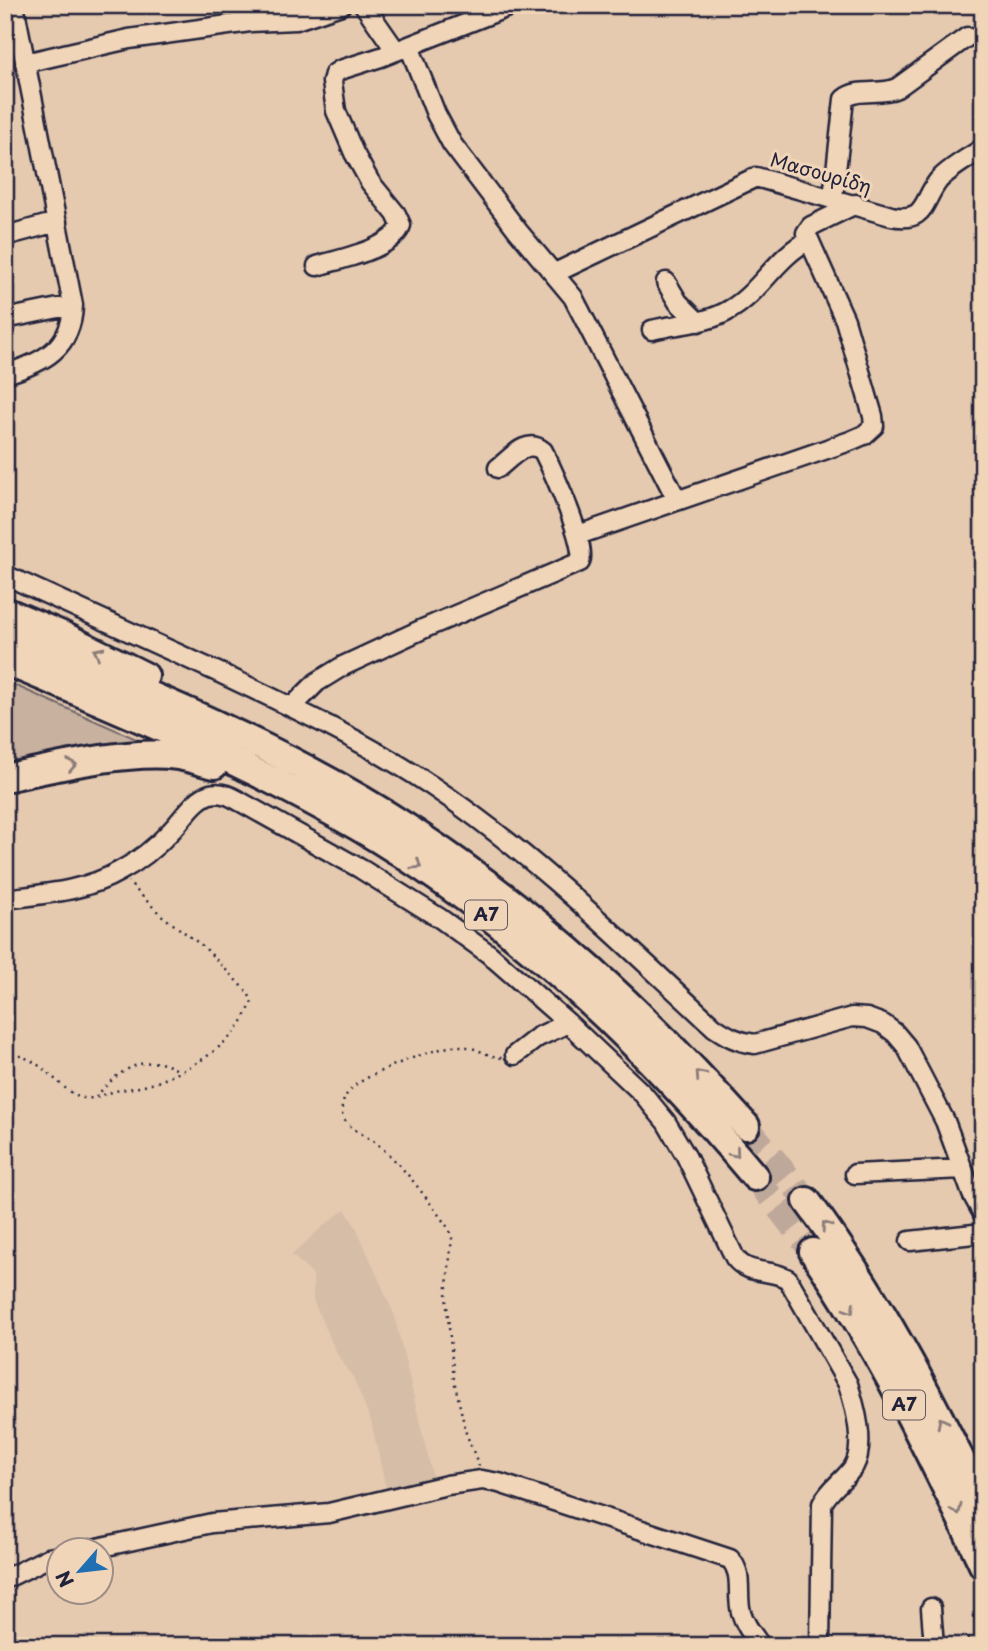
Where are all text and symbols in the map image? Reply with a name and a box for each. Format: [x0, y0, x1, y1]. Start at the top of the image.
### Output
street label: Μασουρίδη [767, 144, 875, 200]
one-way arrow [93, 647, 105, 661]
one-way arrow [66, 758, 78, 773]
one-way arrow [409, 857, 422, 869]
road number: Α7 [465, 900, 507, 930]
one-way arrow [696, 1070, 708, 1083]
one-way arrow [727, 1145, 739, 1158]
one-way arrow [821, 1222, 834, 1234]
one-way arrow [842, 1301, 855, 1314]
road number: Α7 [883, 1390, 925, 1420]
one-way arrow [936, 1417, 950, 1429]
one-way arrow [948, 1503, 962, 1515]
north arrow [46, 1536, 116, 1606]
text: N [48, 1566, 80, 1593]

